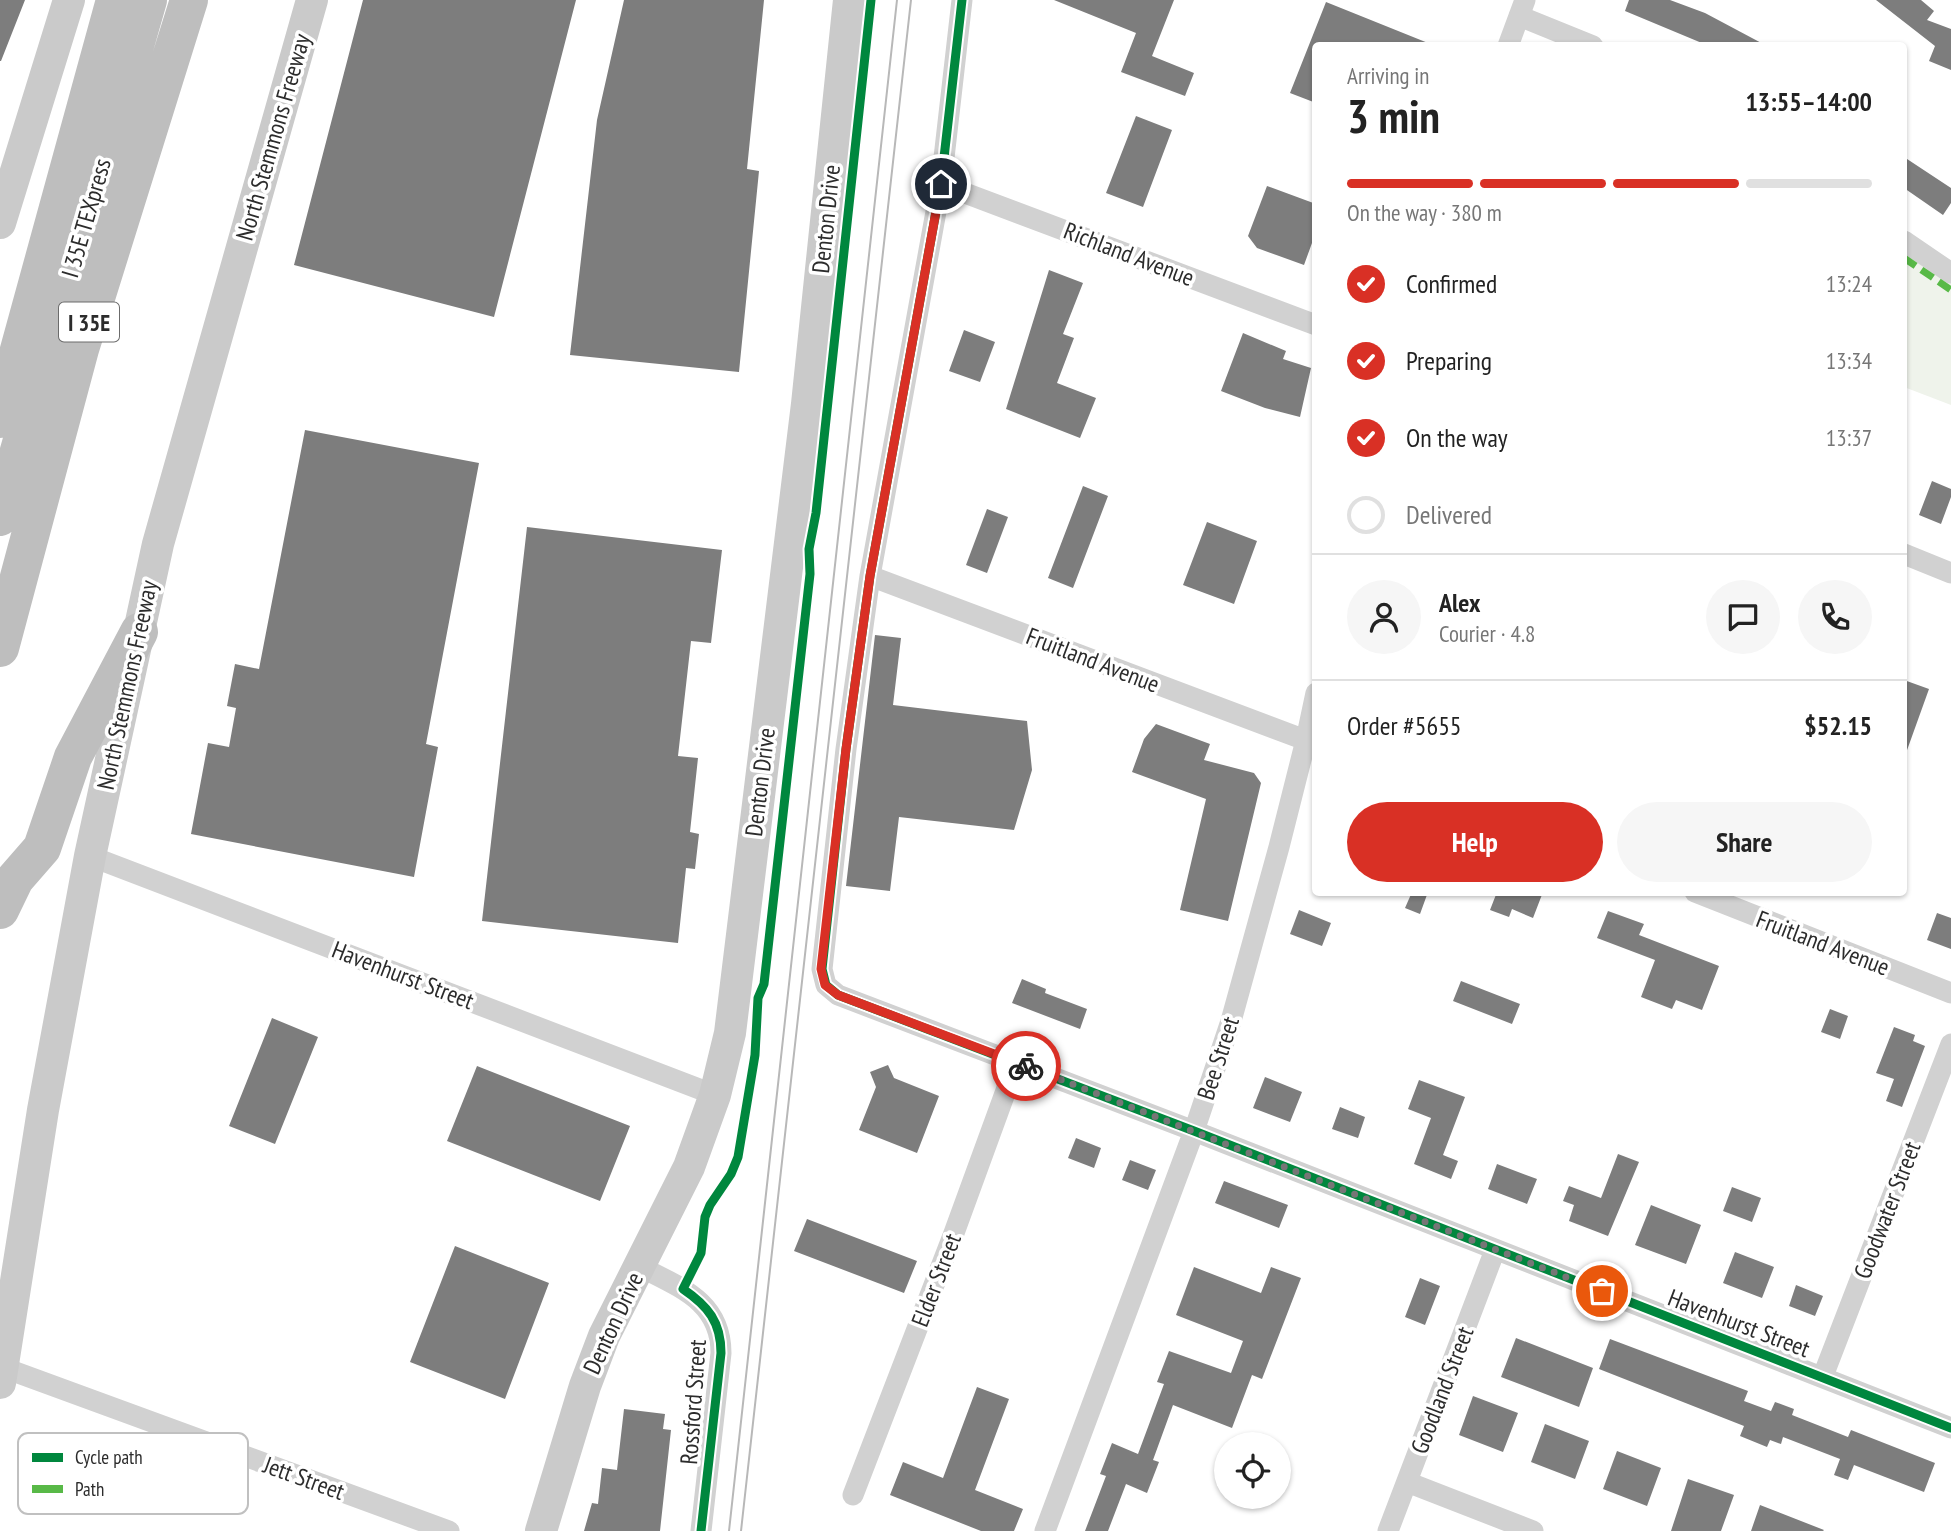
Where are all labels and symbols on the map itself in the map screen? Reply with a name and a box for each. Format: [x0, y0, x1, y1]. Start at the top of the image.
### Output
street label: North Stemmons Freeway [229, 30, 317, 244]
pin [911, 154, 971, 214]
street label: I 35E TEXpress [54, 155, 118, 281]
street label: Denton Drive [805, 163, 847, 275]
street label: Richland Avenue [1059, 215, 1199, 293]
road number: I 35E [59, 302, 119, 342]
street label: North Stemmons Freeway [90, 577, 164, 793]
street label: Fruitland Avenue [1022, 620, 1164, 700]
street label: Denton Drive [738, 726, 782, 838]
street label: Fruitland Avenue [1752, 903, 1894, 983]
street label: Havenhurst Street [328, 934, 479, 1016]
street label: Bee Street [1190, 1012, 1246, 1104]
courier [991, 1031, 1061, 1101]
street label: Goodwater Street [1847, 1137, 1927, 1283]
street label: Elder Street [904, 1229, 968, 1331]
pin [1572, 1261, 1632, 1321]
street label: Denton Drive [576, 1267, 650, 1379]
street label: Havenhurst Street [1664, 1282, 1815, 1364]
street label: Goodland Street [1404, 1322, 1481, 1458]
street label: Rossford Street [673, 1338, 713, 1466]
legend [18, 1433, 248, 1514]
text: Cycle path [75, 1445, 143, 1469]
street label: Jett Street [258, 1449, 349, 1507]
text: Path [75, 1477, 104, 1501]

